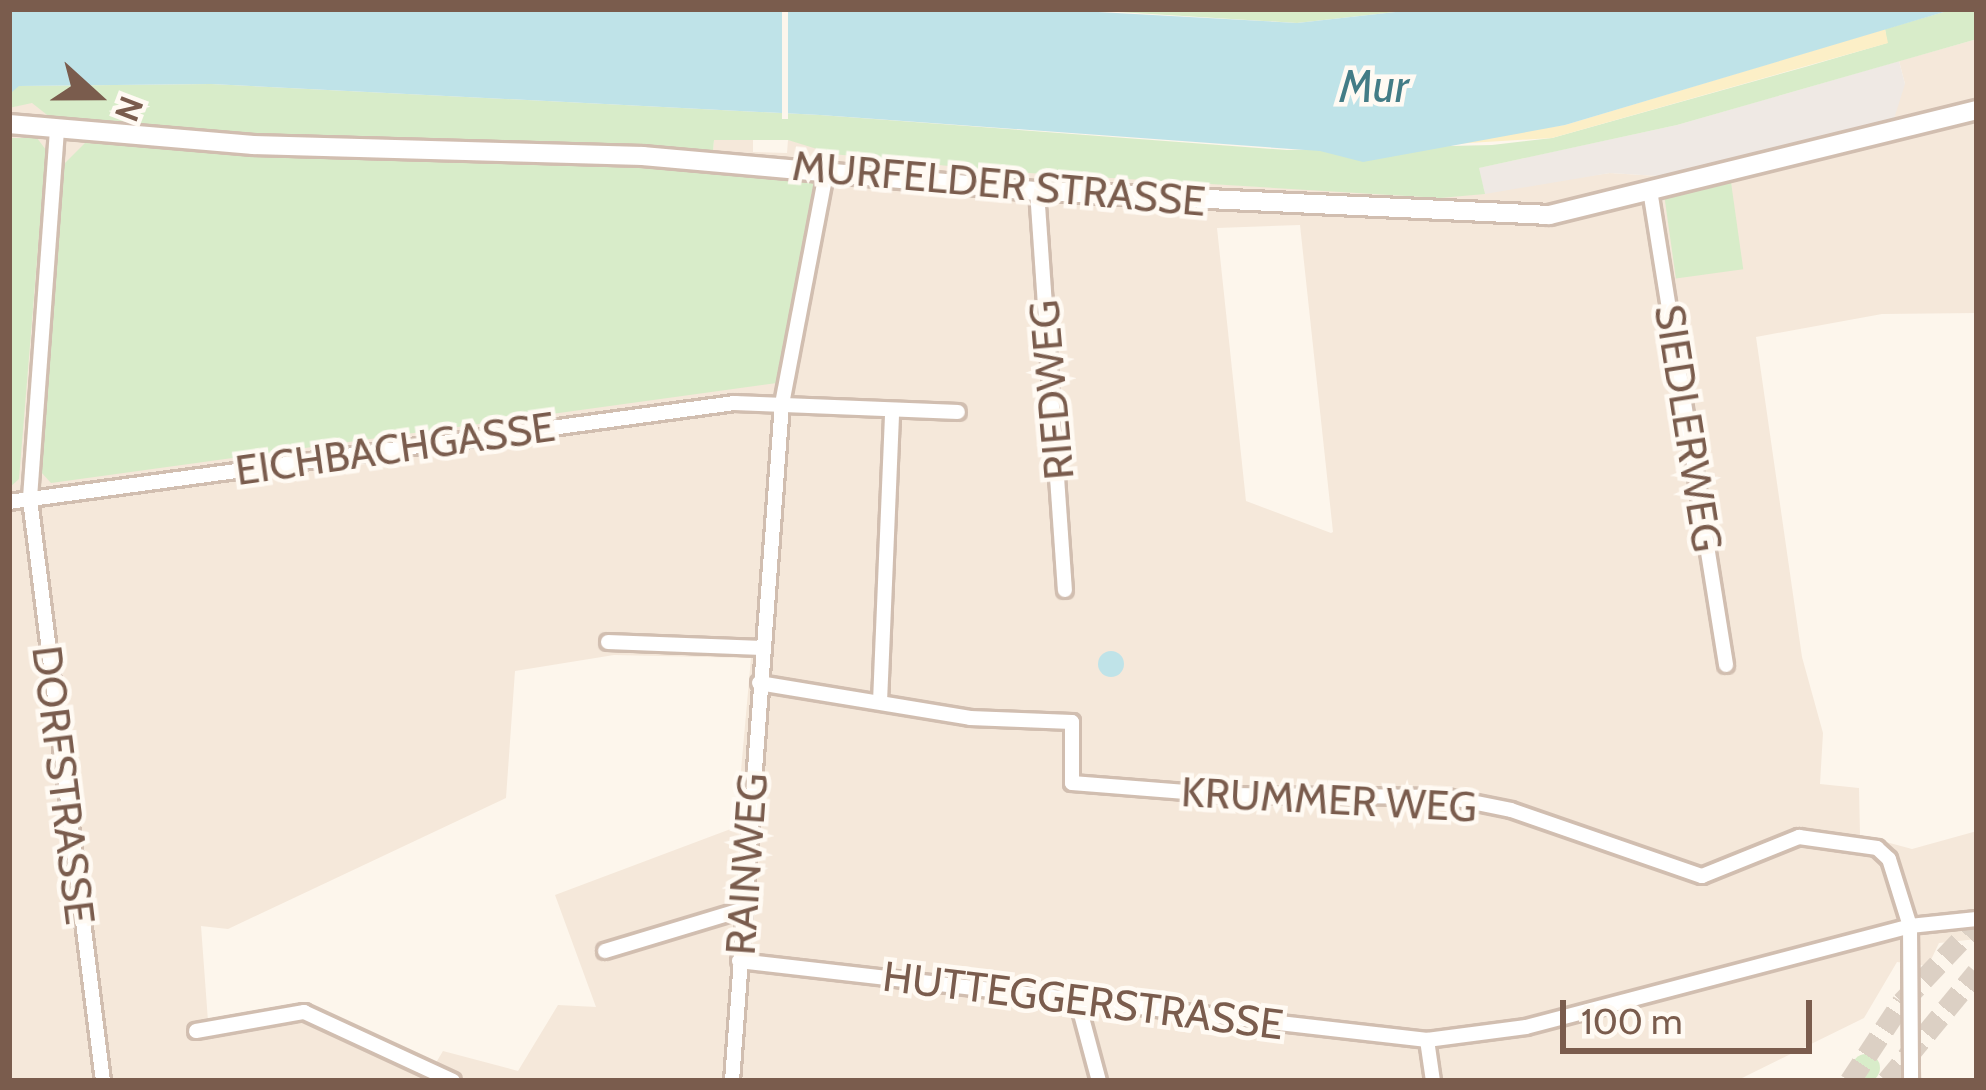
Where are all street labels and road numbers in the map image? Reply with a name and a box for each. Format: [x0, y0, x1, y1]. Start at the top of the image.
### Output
street label: MURFELDER STRASSE [790, 140, 1208, 226]
street label: RIEDWEG [1018, 298, 1084, 482]
street label: SIEDLERWEG [1645, 301, 1733, 555]
street label: EICHBACHGASSE [232, 401, 558, 495]
street label: DORFSTRASSE [22, 643, 106, 927]
street label: KRUMMER WEG [1180, 766, 1478, 832]
street label: RAINWEG [715, 771, 777, 957]
street label: HUTTEGGERSTRASSE [880, 950, 1286, 1050]

